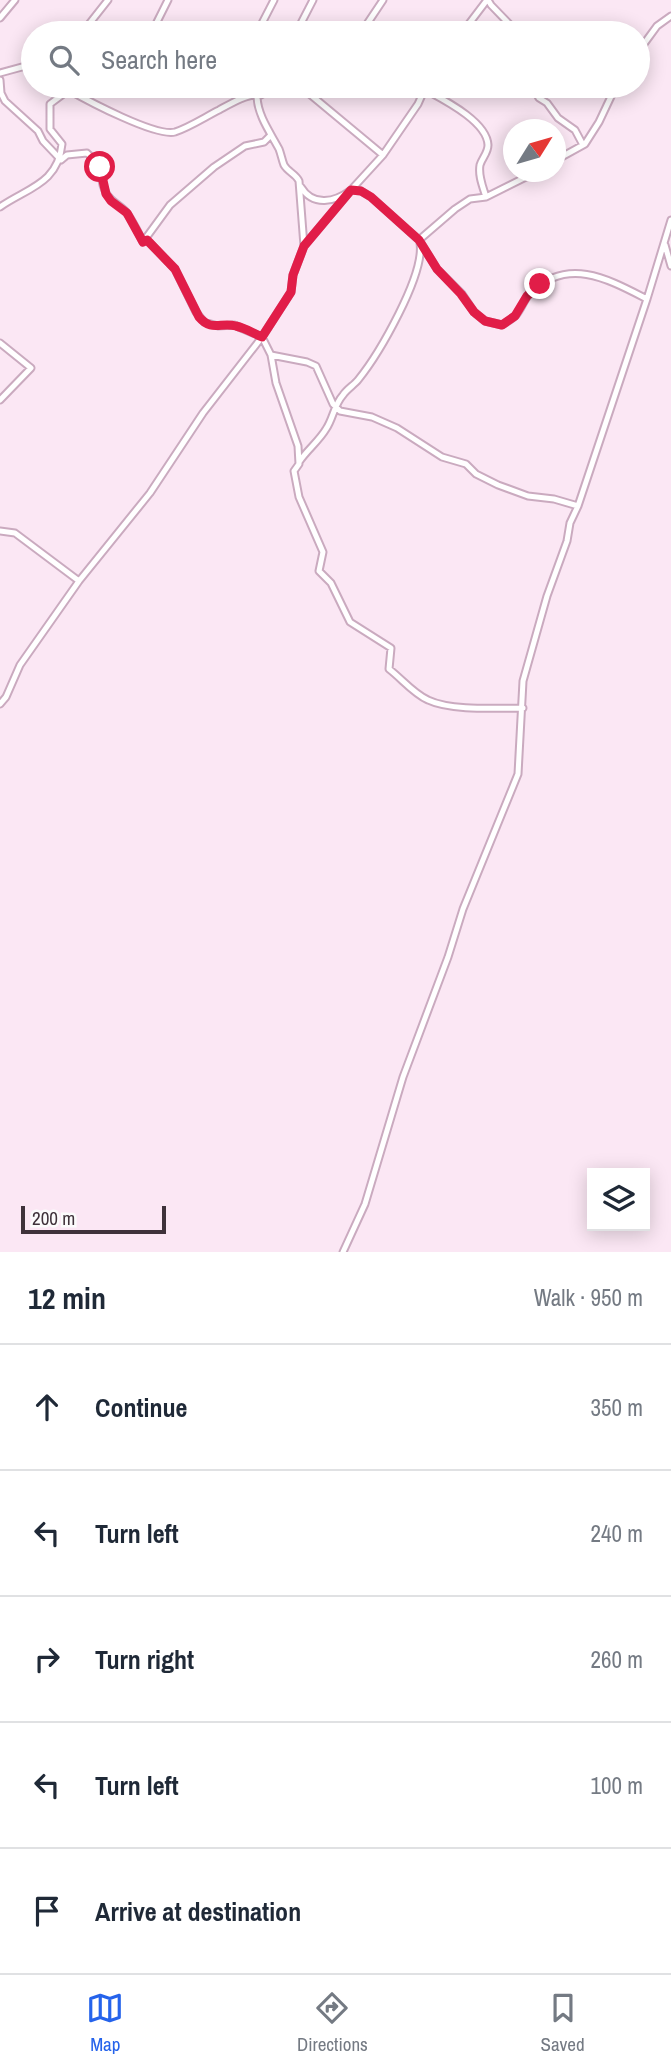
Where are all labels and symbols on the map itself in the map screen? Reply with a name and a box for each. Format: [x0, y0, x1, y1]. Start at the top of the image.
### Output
north arrow [503, 119, 566, 182]
route start [84, 151, 115, 182]
route end [524, 268, 555, 299]
scale bar [21, 1203, 166, 1235]

